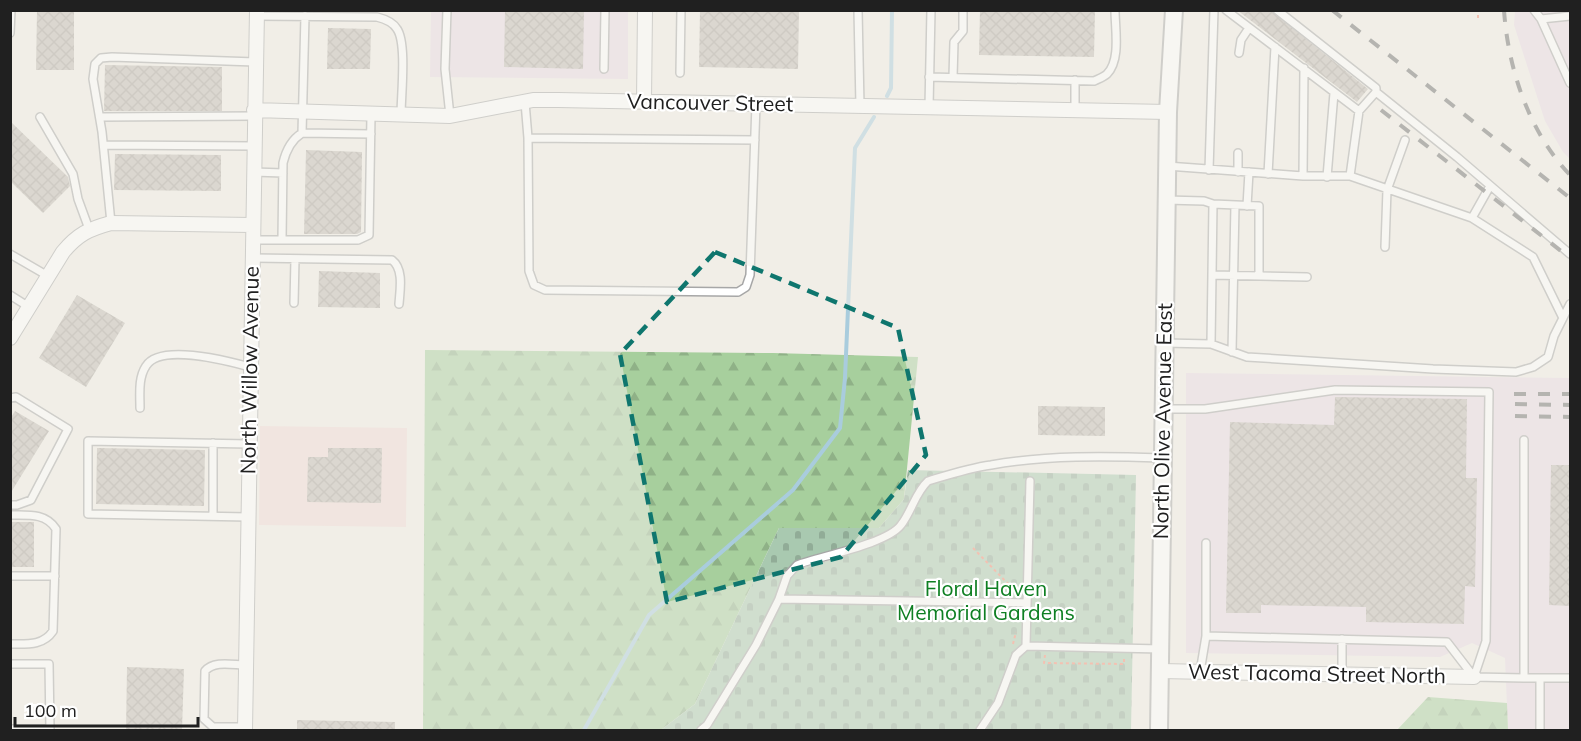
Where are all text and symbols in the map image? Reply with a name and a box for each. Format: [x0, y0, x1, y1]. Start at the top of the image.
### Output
street label: Vancouver Street [627, 88, 793, 116]
street label: North Willow Avenue [234, 266, 264, 474]
street label: North Olive Avenue East [1147, 303, 1177, 539]
park label: Floral Haven Memorial Gardens [897, 575, 1075, 625]
street label: West Tacoma Street North [1188, 658, 1446, 688]
scale bar [15, 690, 198, 728]
text: 100 m [24, 699, 77, 722]

